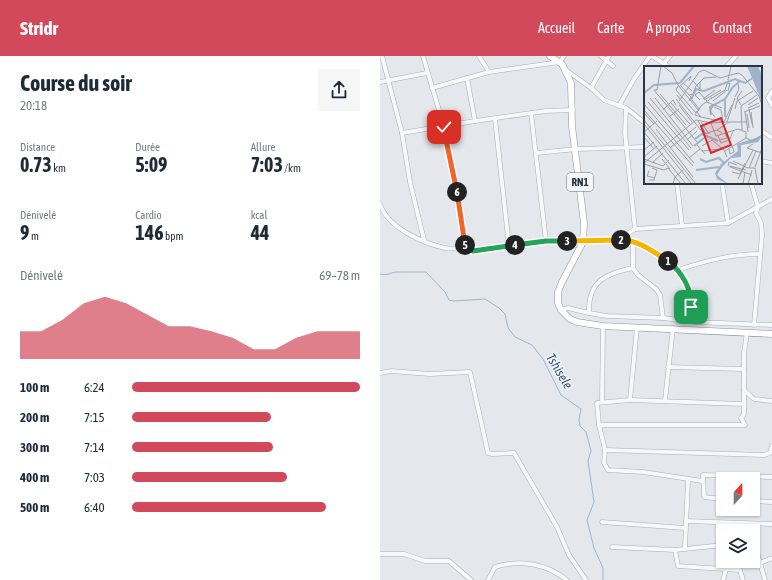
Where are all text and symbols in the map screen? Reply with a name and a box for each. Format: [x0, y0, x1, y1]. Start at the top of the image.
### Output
text: Stridr [20, 17, 58, 39]
text: Accueil [538, 20, 575, 36]
text: Carte [597, 20, 624, 36]
text: À propos [646, 20, 691, 36]
text: Contact [713, 20, 752, 36]
inset map [644, 66, 762, 184]
button: share [318, 69, 360, 111]
text: Course du soir [20, 70, 132, 96]
text: 20:18 [20, 98, 47, 113]
pin [427, 110, 461, 144]
icon: check [433, 116, 455, 138]
text: Distance [20, 141, 55, 153]
text: Durée [135, 141, 160, 153]
text: Allure [251, 141, 275, 153]
text: 0.73 [20, 153, 52, 176]
text: 5:09 [135, 153, 168, 176]
text: 7:03 [251, 153, 283, 176]
text: km [52, 162, 66, 174]
text: /km [283, 162, 301, 174]
road number: RN1 [567, 173, 593, 191]
pin: 6 [447, 182, 467, 202]
text: 6 [454, 186, 460, 198]
text: Dénivelé [20, 209, 56, 221]
text: Cardio [135, 209, 162, 221]
text: kcal [251, 209, 267, 221]
text: 9 [20, 221, 29, 244]
text: 146 [135, 221, 164, 244]
text: 44 [251, 221, 269, 244]
text: m [29, 230, 39, 242]
text: bpm [164, 230, 183, 242]
pin: 2 [611, 230, 631, 250]
pin: 3 [557, 231, 577, 251]
text: 2 [618, 234, 624, 246]
pin: 5 [455, 235, 475, 255]
pin: 4 [505, 235, 525, 255]
text: 3 [564, 235, 570, 247]
text: 5 [462, 239, 468, 251]
text: 4 [512, 239, 518, 251]
pin: 1 [658, 251, 678, 271]
text: 1 [665, 255, 671, 267]
text: Dénivelé [20, 268, 63, 283]
text: 69–78 m [319, 268, 360, 283]
pin [674, 290, 708, 324]
icon: arrive [680, 296, 702, 318]
water label: Tshisele [543, 351, 576, 392]
text: 100 m [20, 380, 49, 395]
text: 6:24 [84, 380, 105, 395]
text: 200 m [20, 410, 49, 425]
text: 7:15 [84, 410, 105, 425]
text: 300 m [20, 440, 49, 455]
text: 7:14 [84, 440, 105, 455]
text: 400 m [20, 470, 49, 485]
text: 7:03 [84, 470, 105, 485]
north arrow [716, 472, 760, 516]
map controls [716, 472, 760, 568]
text: 500 m [20, 500, 49, 515]
text: 6:40 [84, 500, 105, 515]
button: layers [716, 524, 760, 568]

